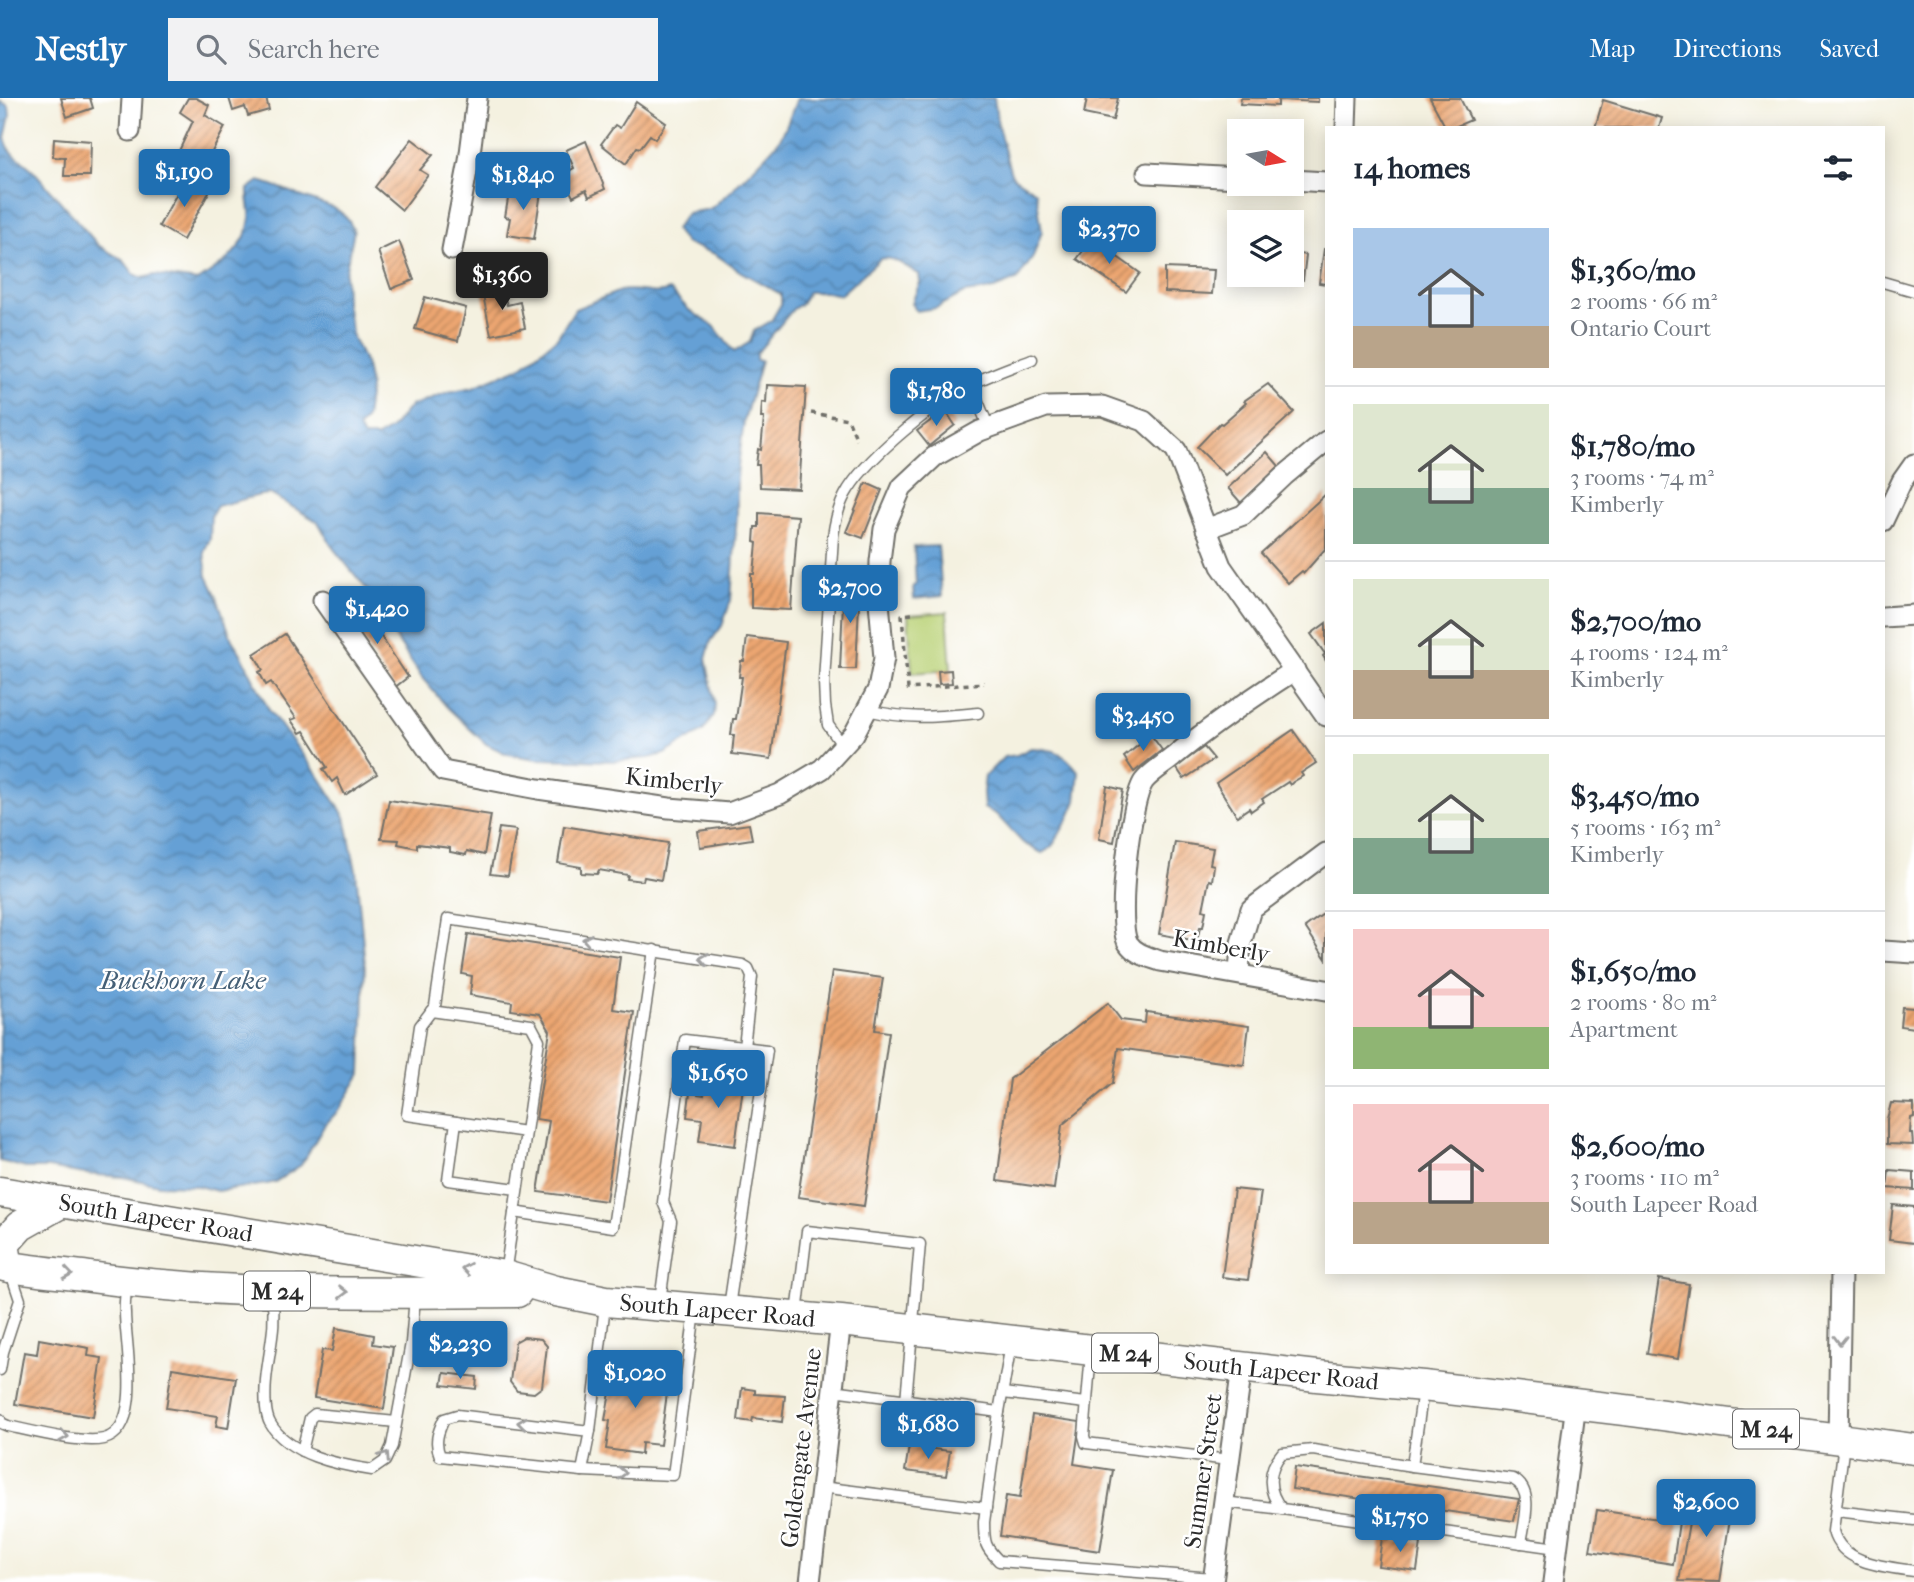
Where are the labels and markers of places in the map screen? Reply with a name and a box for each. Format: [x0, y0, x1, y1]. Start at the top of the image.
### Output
pin: $1,190 [127, 150, 241, 209]
pin: $1,840 [466, 152, 580, 212]
pin: $2,370 [1052, 206, 1166, 266]
pin: $1,360 [445, 252, 559, 312]
pin: $1,780 [879, 368, 993, 428]
pin: $2,700 [793, 566, 907, 625]
pin: $1,420 [320, 587, 434, 646]
pin: $3,450 [1086, 694, 1200, 753]
pin: $1,650 [661, 1051, 775, 1110]
pin: $2,230 [403, 1322, 517, 1381]
pin: $1,020 [578, 1350, 692, 1410]
pin: $1,680 [871, 1402, 985, 1461]
pin: $2,600 [1649, 1480, 1763, 1539]
pin: $1,750 [1343, 1494, 1457, 1554]

